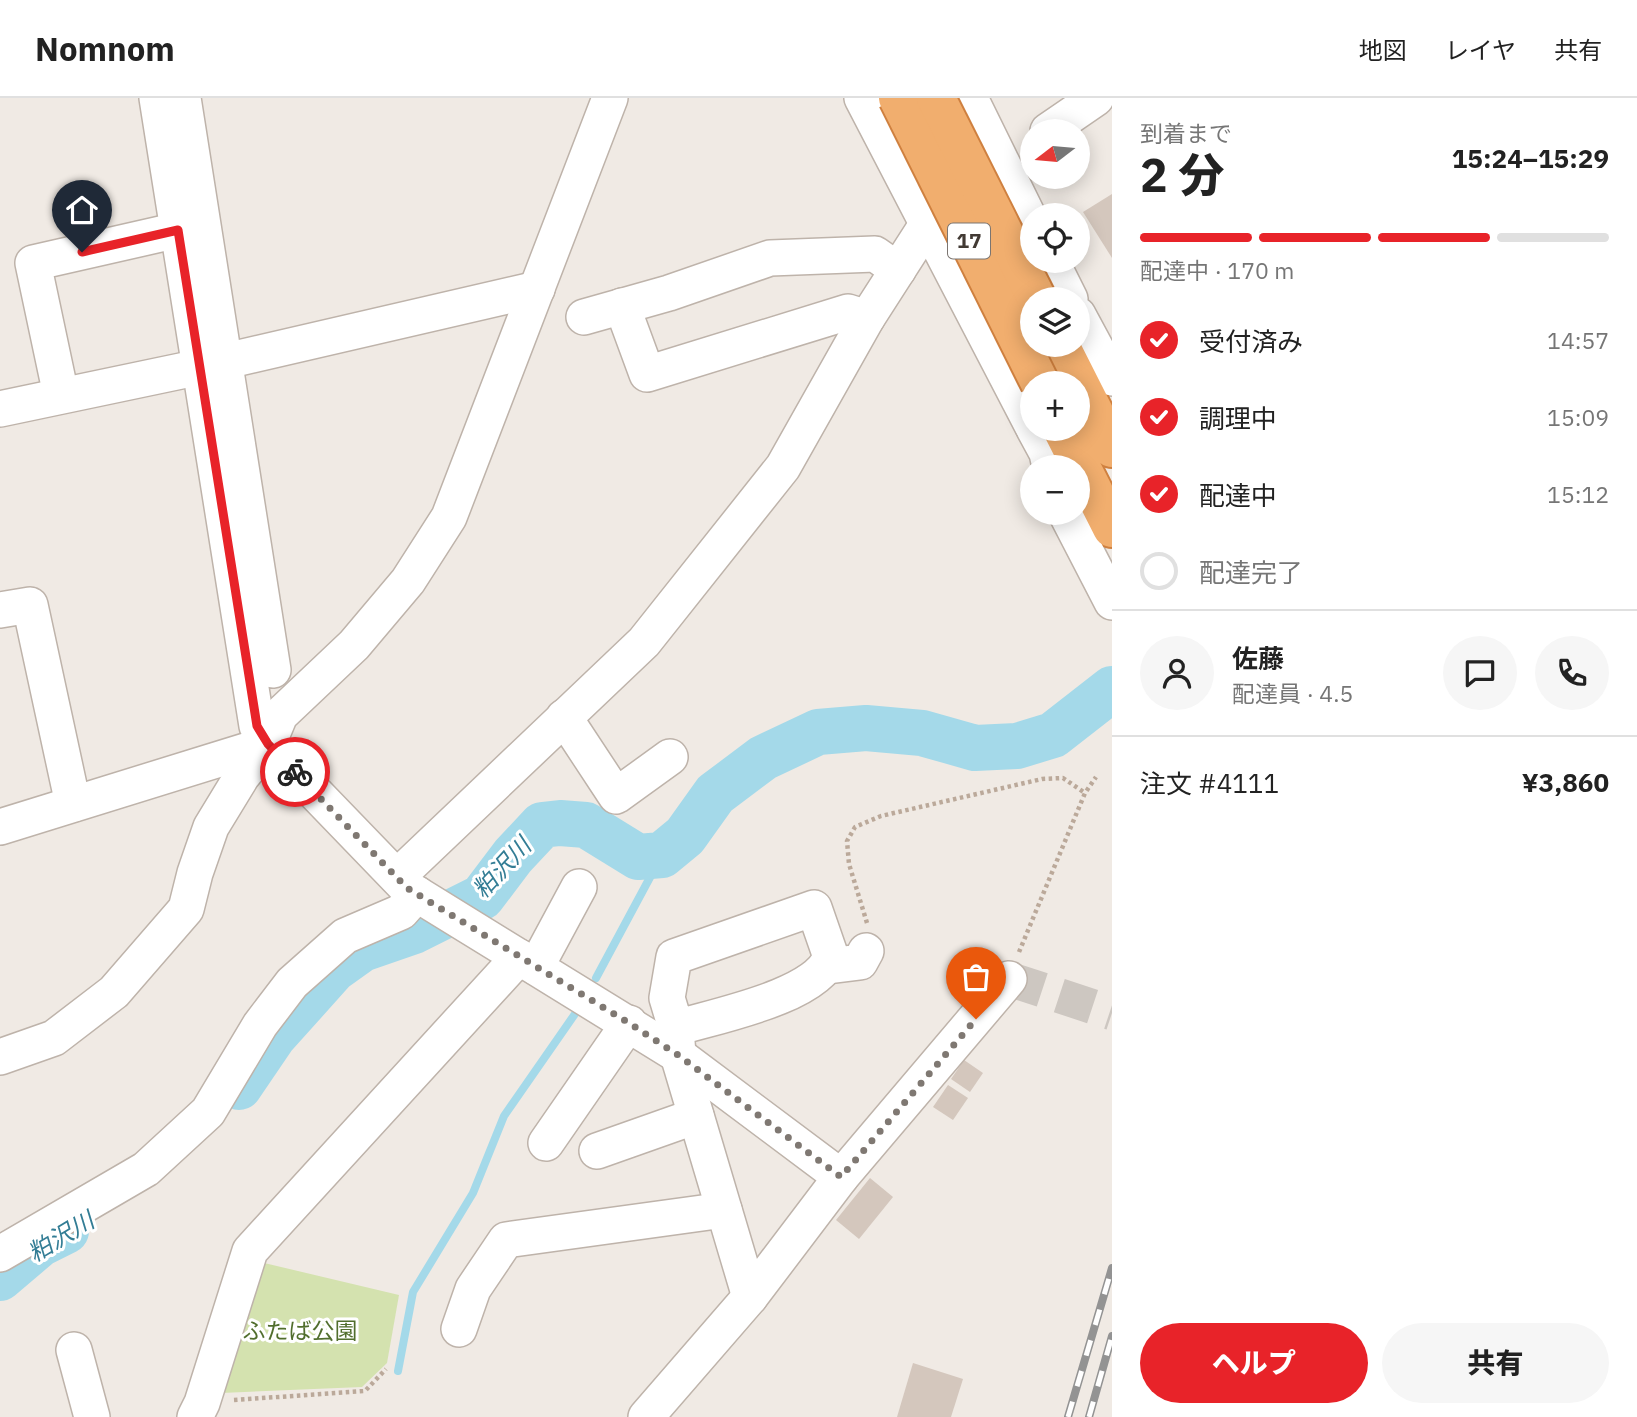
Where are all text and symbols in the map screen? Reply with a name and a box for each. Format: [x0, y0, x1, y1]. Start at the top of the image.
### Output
text: Nomnom [35, 27, 175, 70]
text: 地図 [1359, 34, 1407, 66]
text: レイヤ [1445, 34, 1516, 66]
text: 共有 [1554, 34, 1602, 66]
text: 到着まで [1140, 118, 1232, 148]
north arrow [1020, 119, 1090, 189]
map controls [1020, 119, 1090, 525]
text: 15:24–15:29 [1452, 141, 1609, 175]
text: 2 分 [1140, 145, 1224, 205]
pin [52, 180, 112, 252]
icon: home [63, 191, 101, 229]
button: locate [1020, 203, 1090, 273]
road number: 17 [948, 223, 990, 258]
text: 配達中 · 170 m [1140, 255, 1294, 285]
button: layers [1020, 287, 1090, 357]
icon: check [1140, 321, 1178, 359]
text: 受付済み [1199, 324, 1303, 358]
text: 14:57 [1547, 325, 1609, 355]
button: + [1020, 371, 1090, 441]
icon: check [1140, 398, 1178, 436]
text: 調理中 [1199, 401, 1277, 435]
text: 15:09 [1547, 402, 1609, 432]
button: − [1020, 455, 1090, 525]
icon: check [1140, 475, 1178, 513]
text: 配達中 [1199, 478, 1277, 512]
text: 15:12 [1547, 479, 1609, 509]
text: 配達完了 [1199, 555, 1303, 589]
button: person [1140, 636, 1214, 710]
button: chat [1443, 636, 1517, 710]
button: phone [1535, 636, 1609, 710]
text: 佐藤 [1232, 641, 1284, 675]
text: 配達員 · 4.5 [1232, 678, 1353, 708]
courier [260, 737, 330, 807]
icon: bike [276, 753, 314, 791]
text: ¥3,860 [1522, 765, 1609, 799]
text: 注文 #4111 [1140, 766, 1279, 800]
water label: 粕沢川 [465, 828, 540, 905]
pin [946, 947, 1006, 1019]
icon: bag [957, 958, 995, 996]
water label: 粕沢川 [21, 1202, 102, 1268]
park label: ふたば公園 [243, 1315, 358, 1345]
button: ヘルプ [1140, 1323, 1368, 1403]
button: 共有 [1382, 1323, 1609, 1403]

